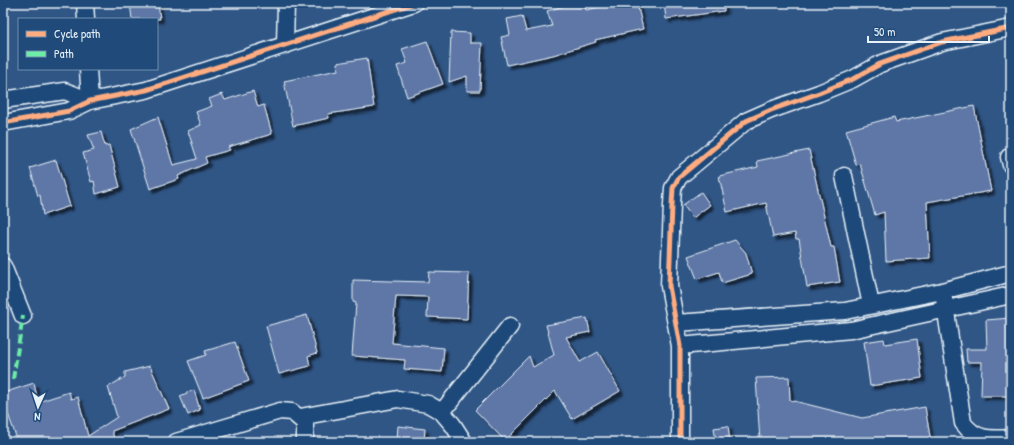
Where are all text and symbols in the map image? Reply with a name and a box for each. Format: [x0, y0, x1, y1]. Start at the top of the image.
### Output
legend [18, 18, 158, 70]
scale bar [868, 18, 989, 44]
text: 50 m [874, 23, 895, 40]
text: Cycle path [54, 25, 100, 42]
text: Path [54, 45, 74, 62]
north arrow [18, 387, 58, 427]
text: N [34, 410, 41, 424]

